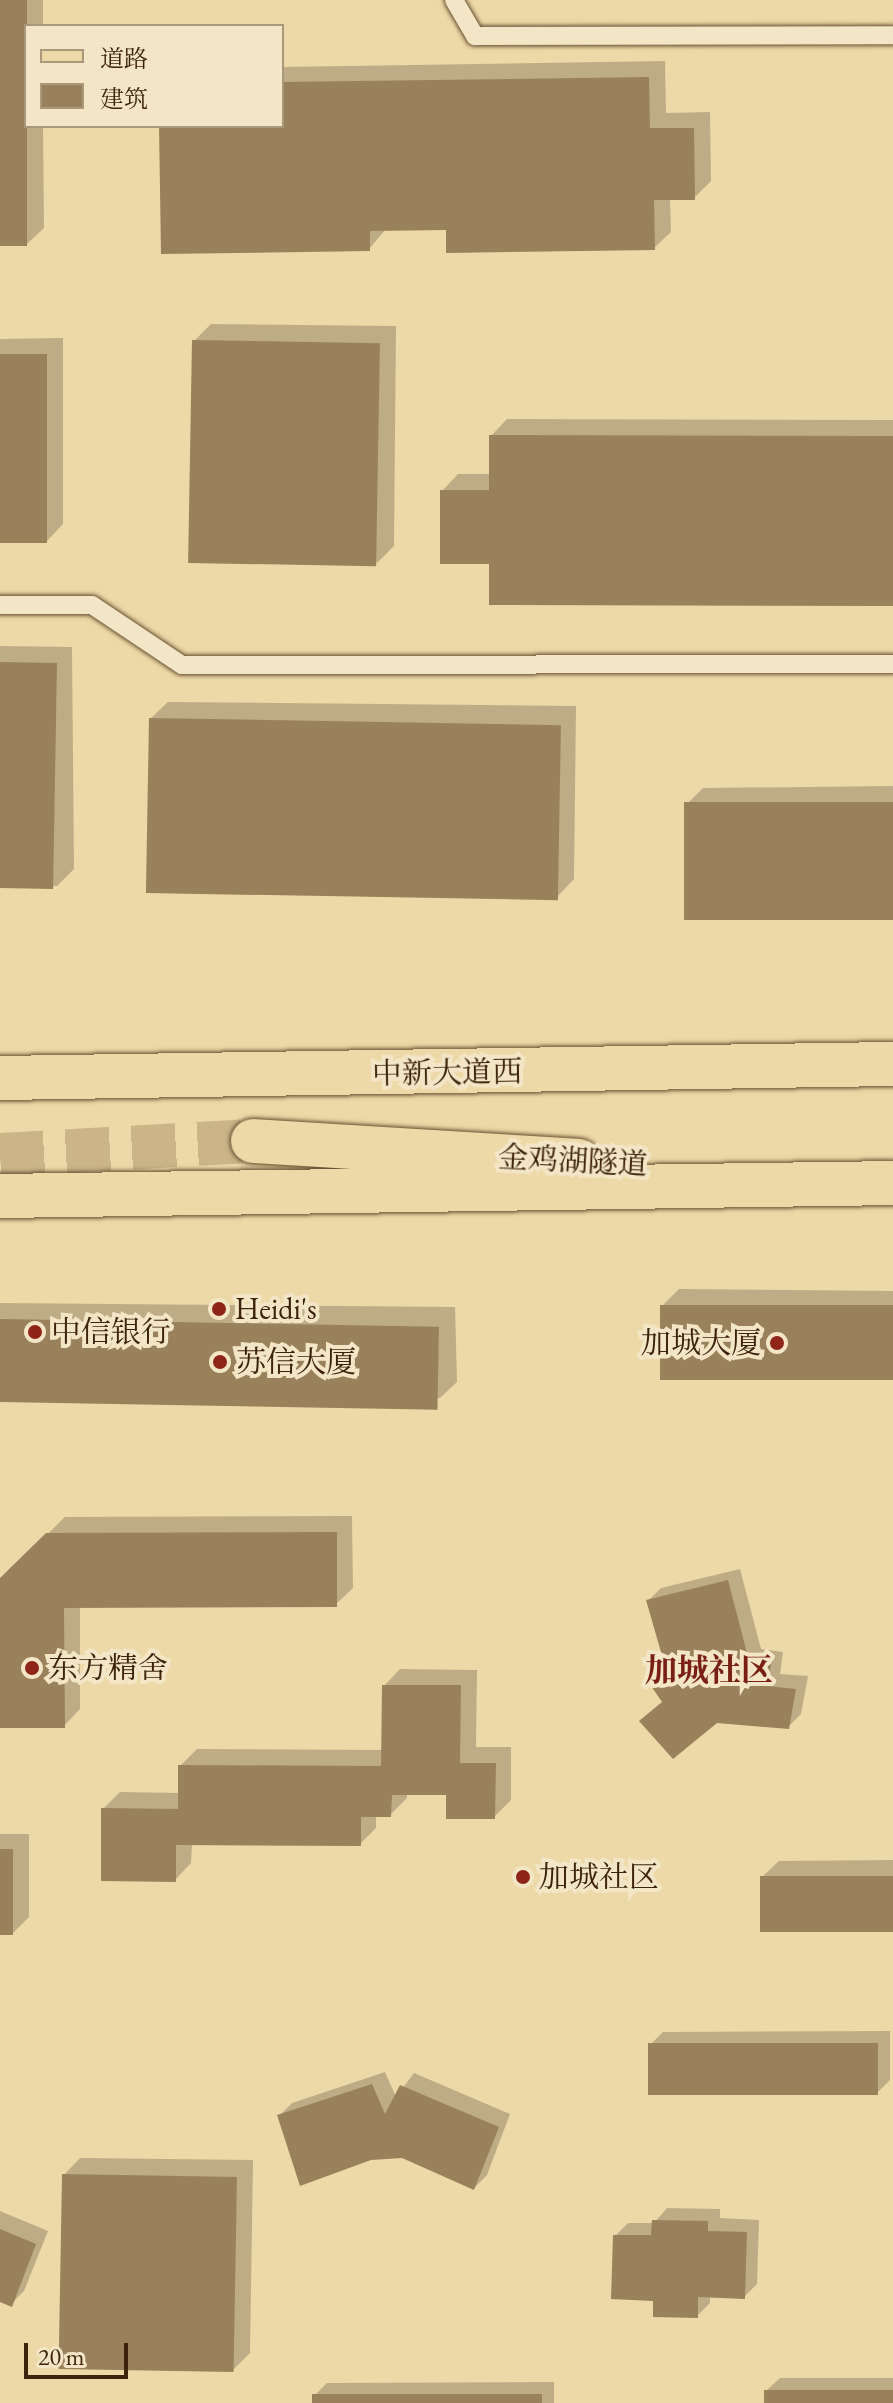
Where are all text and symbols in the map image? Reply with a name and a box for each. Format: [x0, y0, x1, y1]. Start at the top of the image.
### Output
legend [24, 24, 284, 128]
text: 道路 [100, 43, 148, 74]
text: 建筑 [100, 83, 148, 114]
street label: 中新大道西 [372, 1054, 522, 1092]
street label: 金鸡湖隧道 [497, 1139, 649, 1183]
place label: Heidi's [235, 1291, 317, 1327]
marker: Heidi's [210, 1300, 228, 1318]
place label: 中信银行 [51, 1314, 171, 1350]
marker: 中信银行 [26, 1323, 44, 1341]
place label: 加城大厦 [641, 1325, 761, 1361]
marker: 加城大厦 [768, 1334, 786, 1352]
place label: 苏信大厦 [236, 1344, 356, 1380]
marker: 苏信大厦 [211, 1353, 229, 1371]
place label: 东方精舍 [48, 1650, 168, 1686]
district label: 加城社区 [645, 1651, 773, 1689]
marker: 东方精舍 [23, 1659, 41, 1677]
place label: 加城社区 [539, 1859, 659, 1895]
marker: 加城社区 [514, 1868, 532, 1886]
scale bar [28, 2327, 132, 2377]
text: 20 m [38, 2341, 85, 2372]

